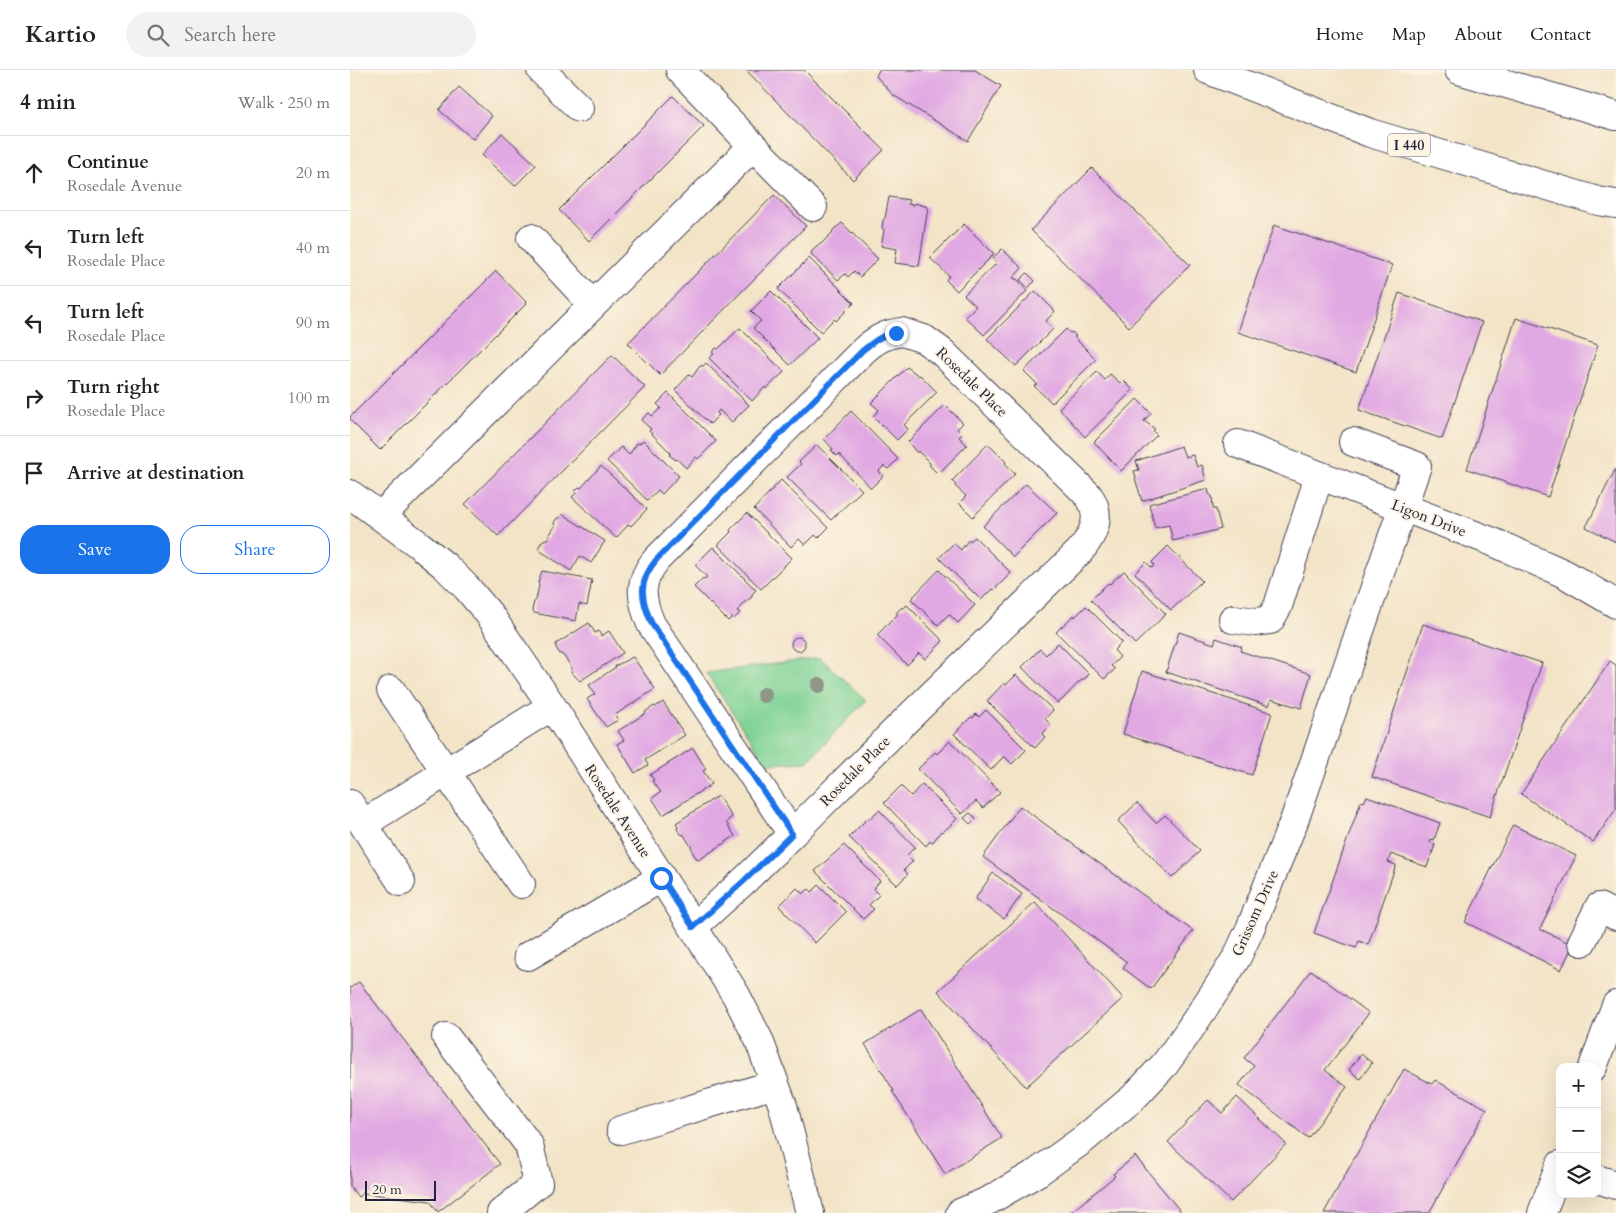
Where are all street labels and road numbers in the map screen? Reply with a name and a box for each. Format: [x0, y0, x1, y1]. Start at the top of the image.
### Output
road number: I 440 [1388, 134, 1430, 156]
street label: Rosedale Place [932, 343, 1012, 421]
street label: Ligon Drive [1389, 495, 1469, 541]
street label: Rosedale Place [815, 731, 895, 811]
street label: Rosedale Avenue [580, 760, 656, 862]
street label: Grissom Drive [1227, 866, 1283, 959]

